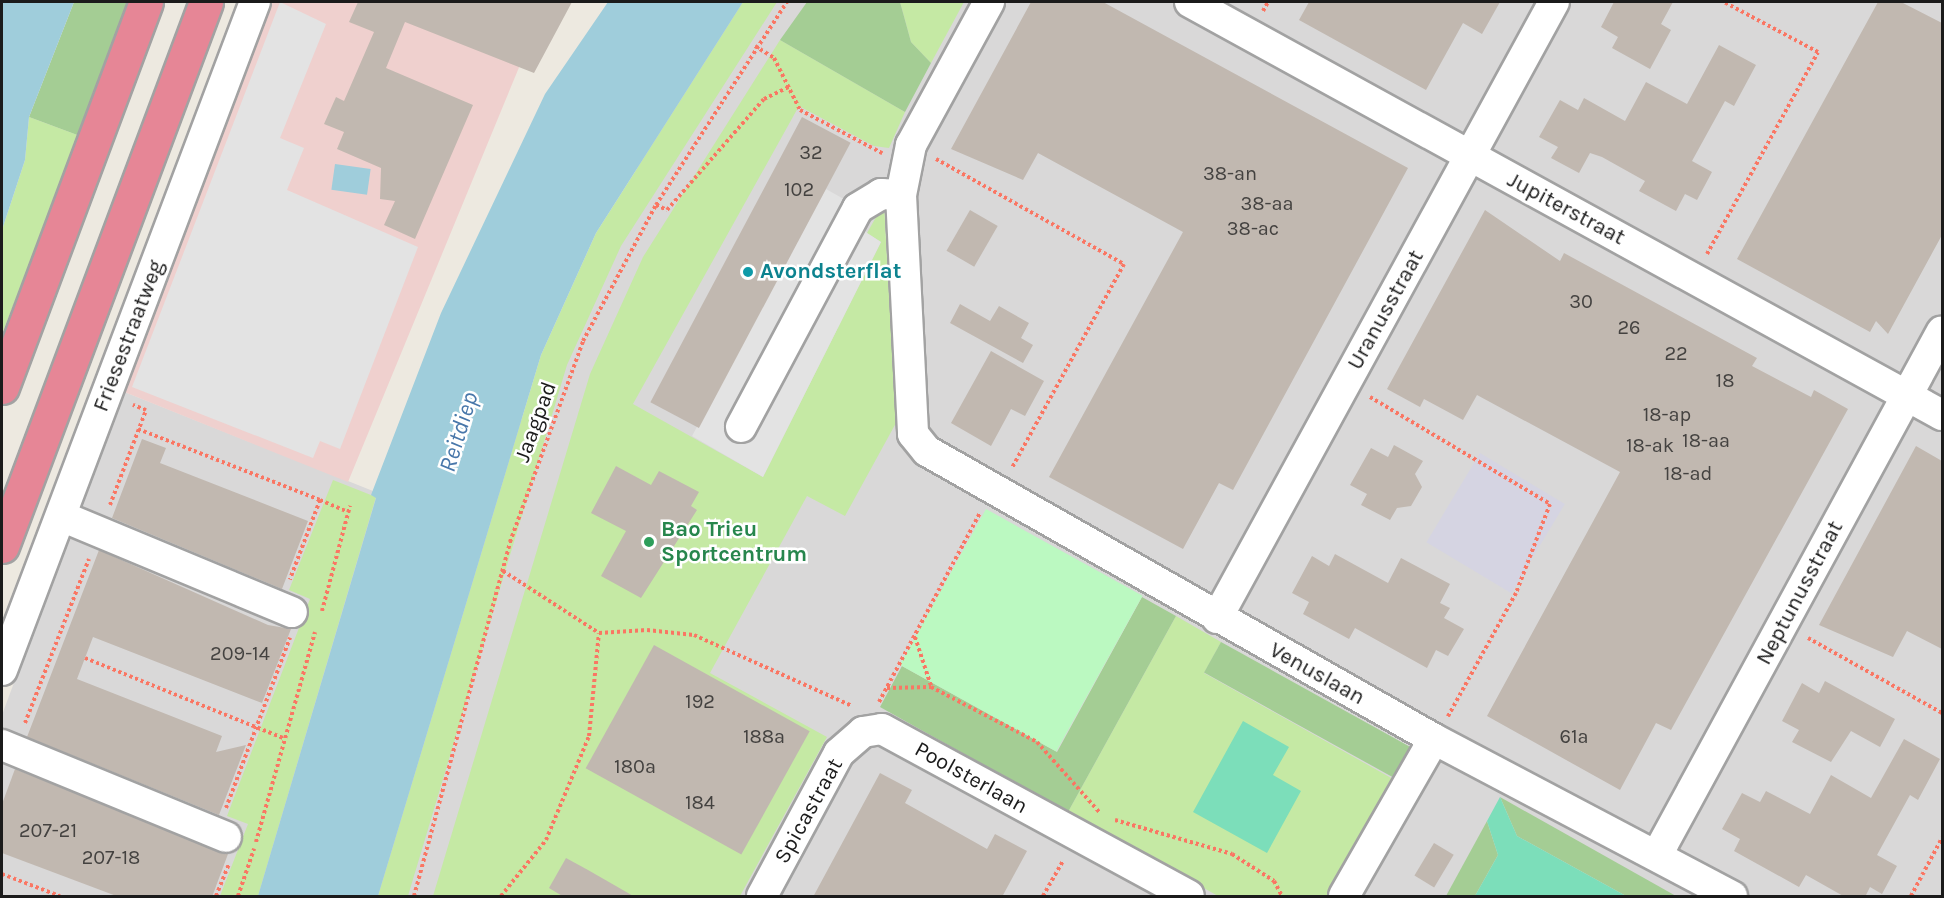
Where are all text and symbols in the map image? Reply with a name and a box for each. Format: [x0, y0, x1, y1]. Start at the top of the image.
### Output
house number: 32 [799, 140, 823, 164]
house number: 38-an [1203, 161, 1257, 185]
street label: Jupiterstraat [1503, 167, 1629, 251]
house number: 102 [784, 177, 814, 201]
house number: 38-aa [1240, 191, 1294, 215]
house number: 38-ac [1227, 216, 1279, 240]
street label: Uranusstraat [1342, 245, 1430, 375]
street label: Friesestraatweg [88, 257, 170, 415]
place label: Avondsterflat [760, 259, 901, 285]
marker: Avondsterflat [741, 265, 755, 279]
house number: 30 [1569, 289, 1593, 313]
house number: 26 [1617, 315, 1641, 339]
house number: 22 [1664, 341, 1688, 365]
house number: 18 [1716, 368, 1734, 392]
street label: Jaagpad [509, 378, 563, 466]
water label: Reitdiep [433, 388, 485, 476]
house number: 18-ap [1643, 402, 1691, 426]
house number: 18-aa [1682, 428, 1730, 452]
house number: 18-ak [1626, 433, 1674, 457]
house number: 18-ad [1664, 461, 1712, 485]
place label: Bao Trieu Sportcentrum [661, 516, 807, 568]
street label: Neptunusstraat [1751, 517, 1849, 669]
marker: Bao Trieu Sportcentrum [642, 535, 656, 549]
street label: Venuslaan [1265, 637, 1369, 711]
house number: 209-14 [210, 641, 270, 665]
house number: 192 [685, 689, 715, 713]
house number: 188a [743, 724, 785, 748]
house number: 61a [1559, 724, 1589, 748]
street label: Poolsterlaan [910, 736, 1032, 820]
house number: 180a [614, 754, 656, 778]
street label: Spicastraat [769, 754, 849, 868]
house number: 184 [685, 790, 715, 814]
house number: 207-21 [19, 818, 77, 842]
house number: 207-18 [82, 845, 140, 869]

